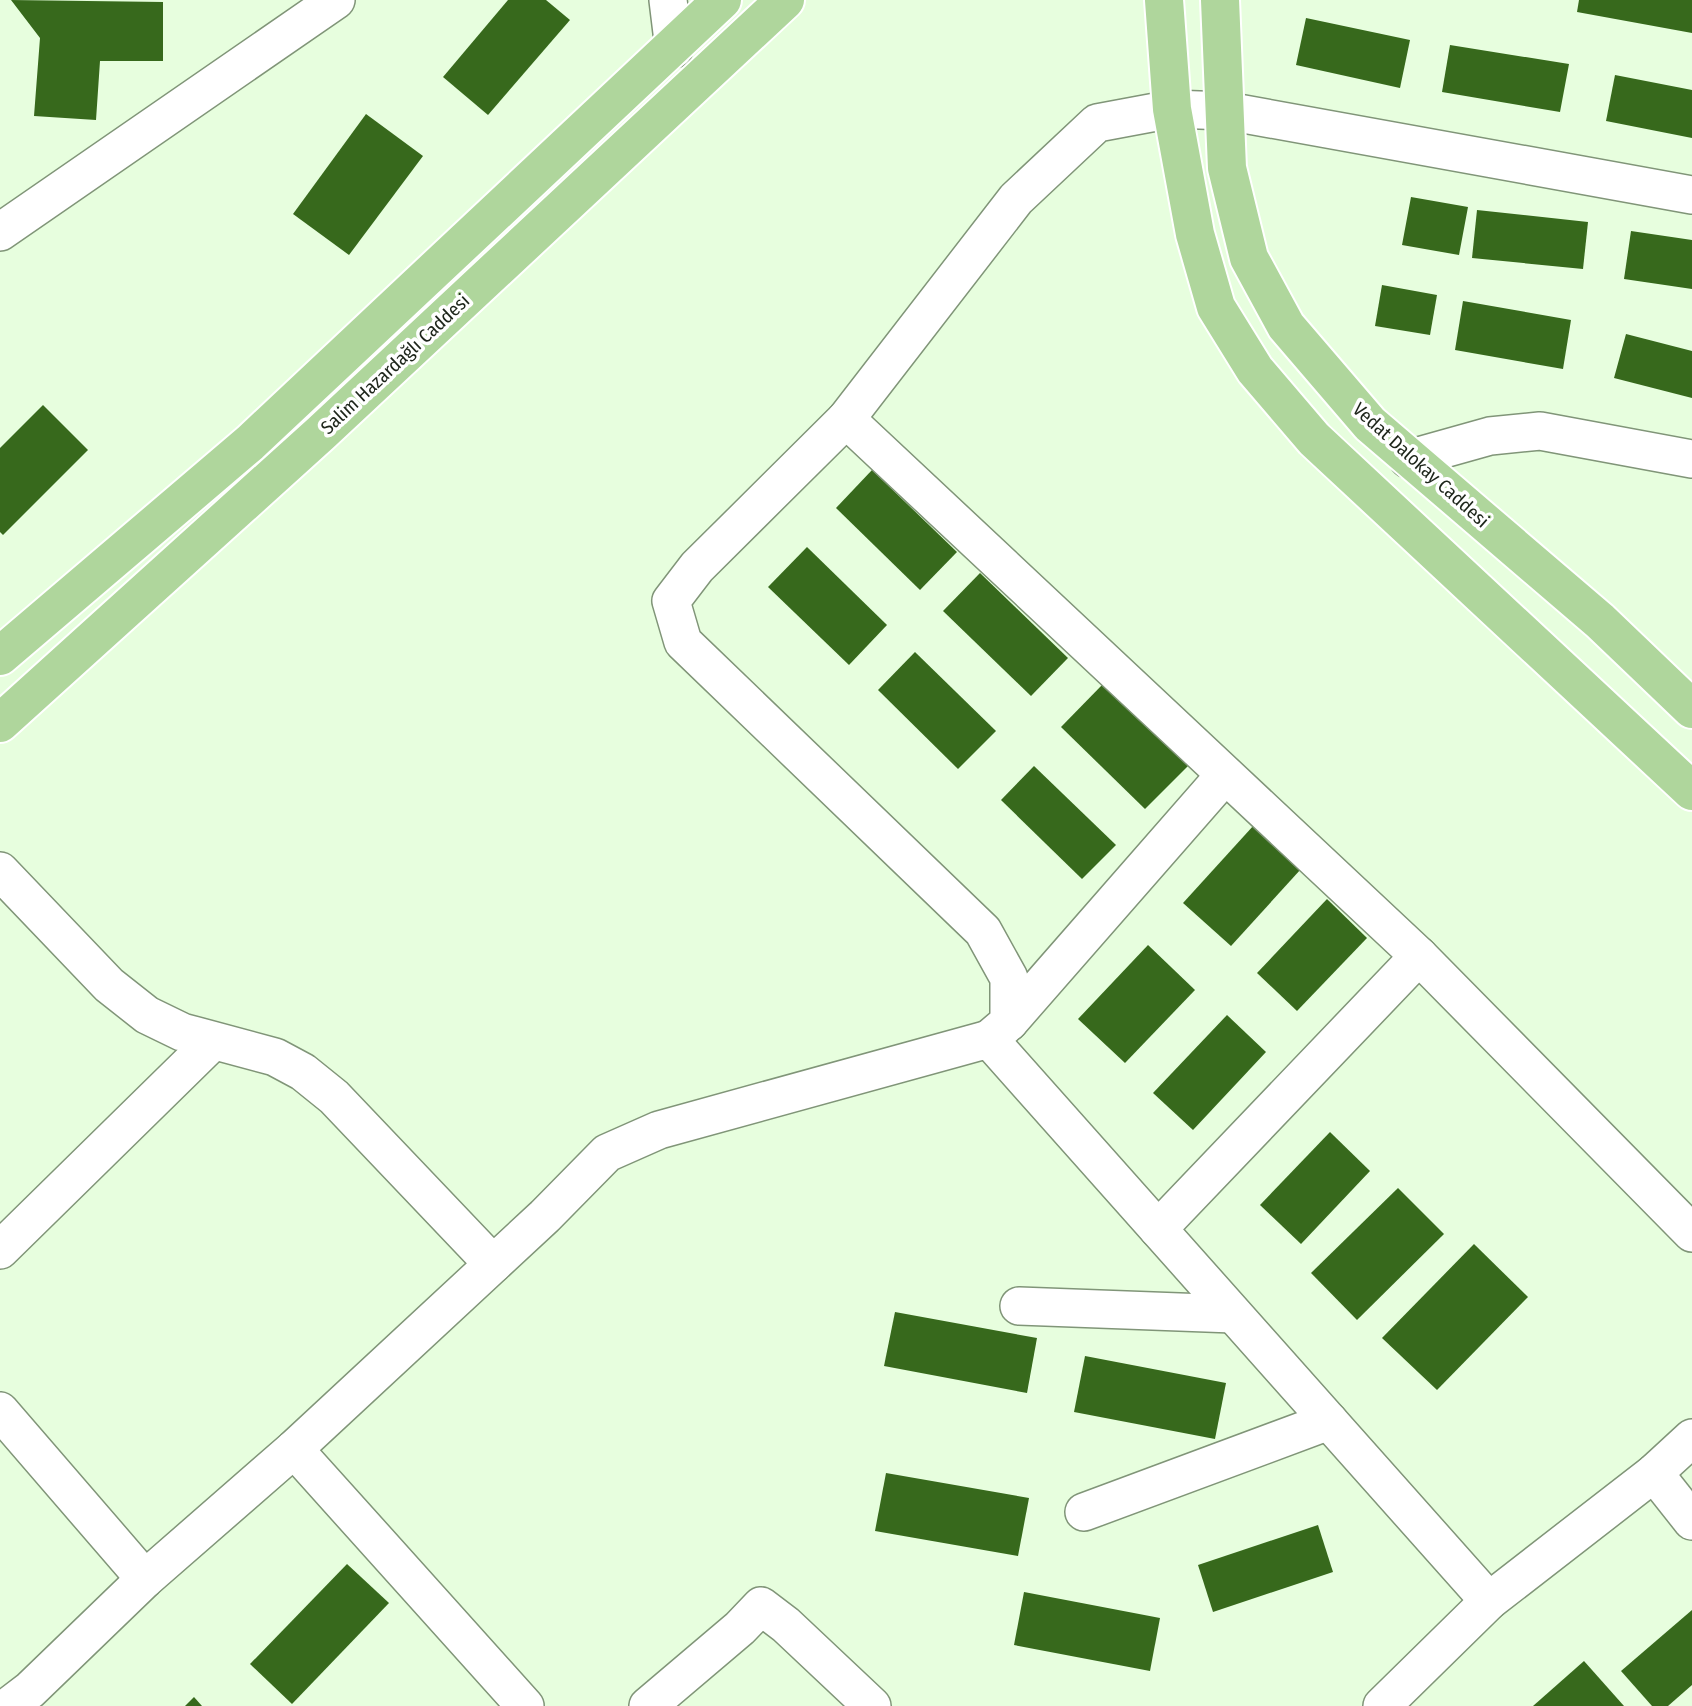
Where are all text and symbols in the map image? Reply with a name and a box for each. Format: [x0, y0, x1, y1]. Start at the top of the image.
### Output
street label: Salim Hazardağlı Caddesi [316, 289, 474, 439]
street label: Vedat Dalokay Caddesi [1348, 398, 1494, 532]

